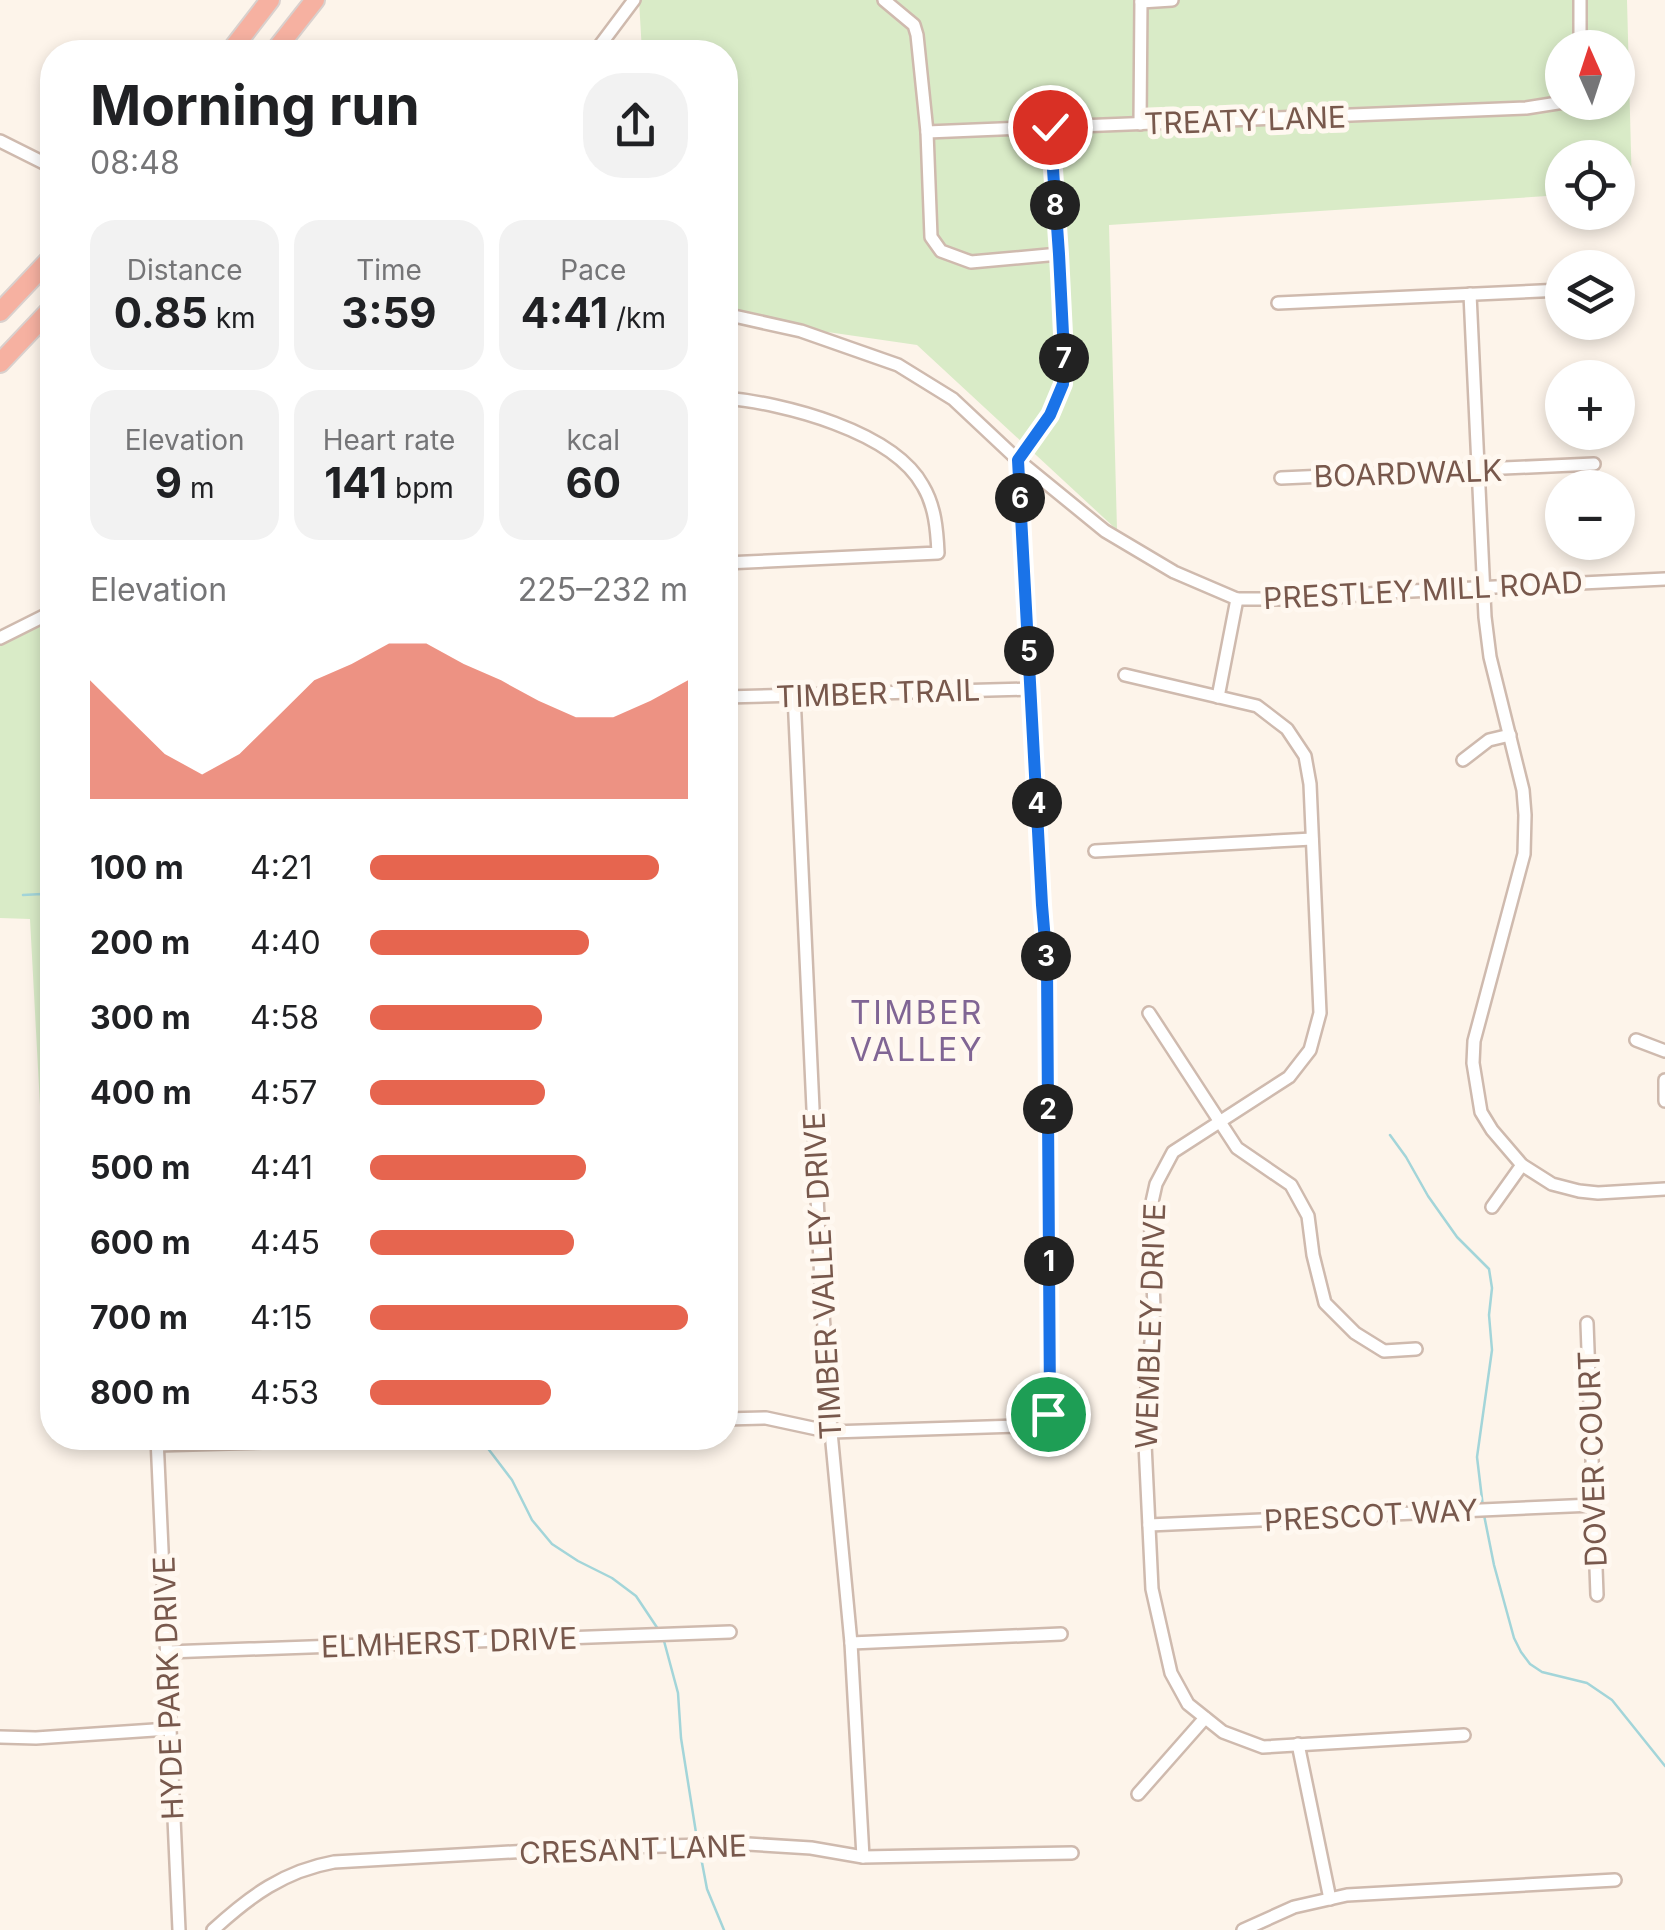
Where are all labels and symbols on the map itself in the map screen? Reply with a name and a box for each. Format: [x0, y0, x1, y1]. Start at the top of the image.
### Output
north arrow [1545, 30, 1635, 120]
pin [1008, 85, 1093, 170]
street label: TREATY LANE [1143, 98, 1347, 142]
pin: 8 [1030, 180, 1080, 230]
pin: 7 [1039, 333, 1089, 383]
street label: BOARDWALK [1313, 452, 1503, 494]
pin: 6 [995, 473, 1045, 523]
street label: PRESTLEY MILL ROAD [1262, 564, 1584, 616]
pin: 5 [1004, 626, 1054, 676]
street label: TIMBER TRAIL [775, 671, 981, 715]
pin: 4 [1012, 778, 1062, 828]
pin: 3 [1021, 931, 1071, 981]
district label: TIMBER VALLEY [850, 993, 984, 1069]
pin: 2 [1023, 1084, 1073, 1134]
street label: TIMBER VALLEY DRIVE [795, 1111, 849, 1441]
street label: WEMBLEY DRIVE [1128, 1203, 1172, 1449]
pin: 1 [1024, 1236, 1074, 1286]
street label: DOVER COURT [1570, 1350, 1614, 1568]
pin [1006, 1372, 1091, 1457]
street label: PRESCOT WAY [1263, 1491, 1479, 1539]
street label: HYDE PARK DRIVE [145, 1555, 191, 1821]
street label: ELMHERST DRIVE [320, 1620, 578, 1664]
street label: CRESANT LANE [518, 1827, 748, 1871]

